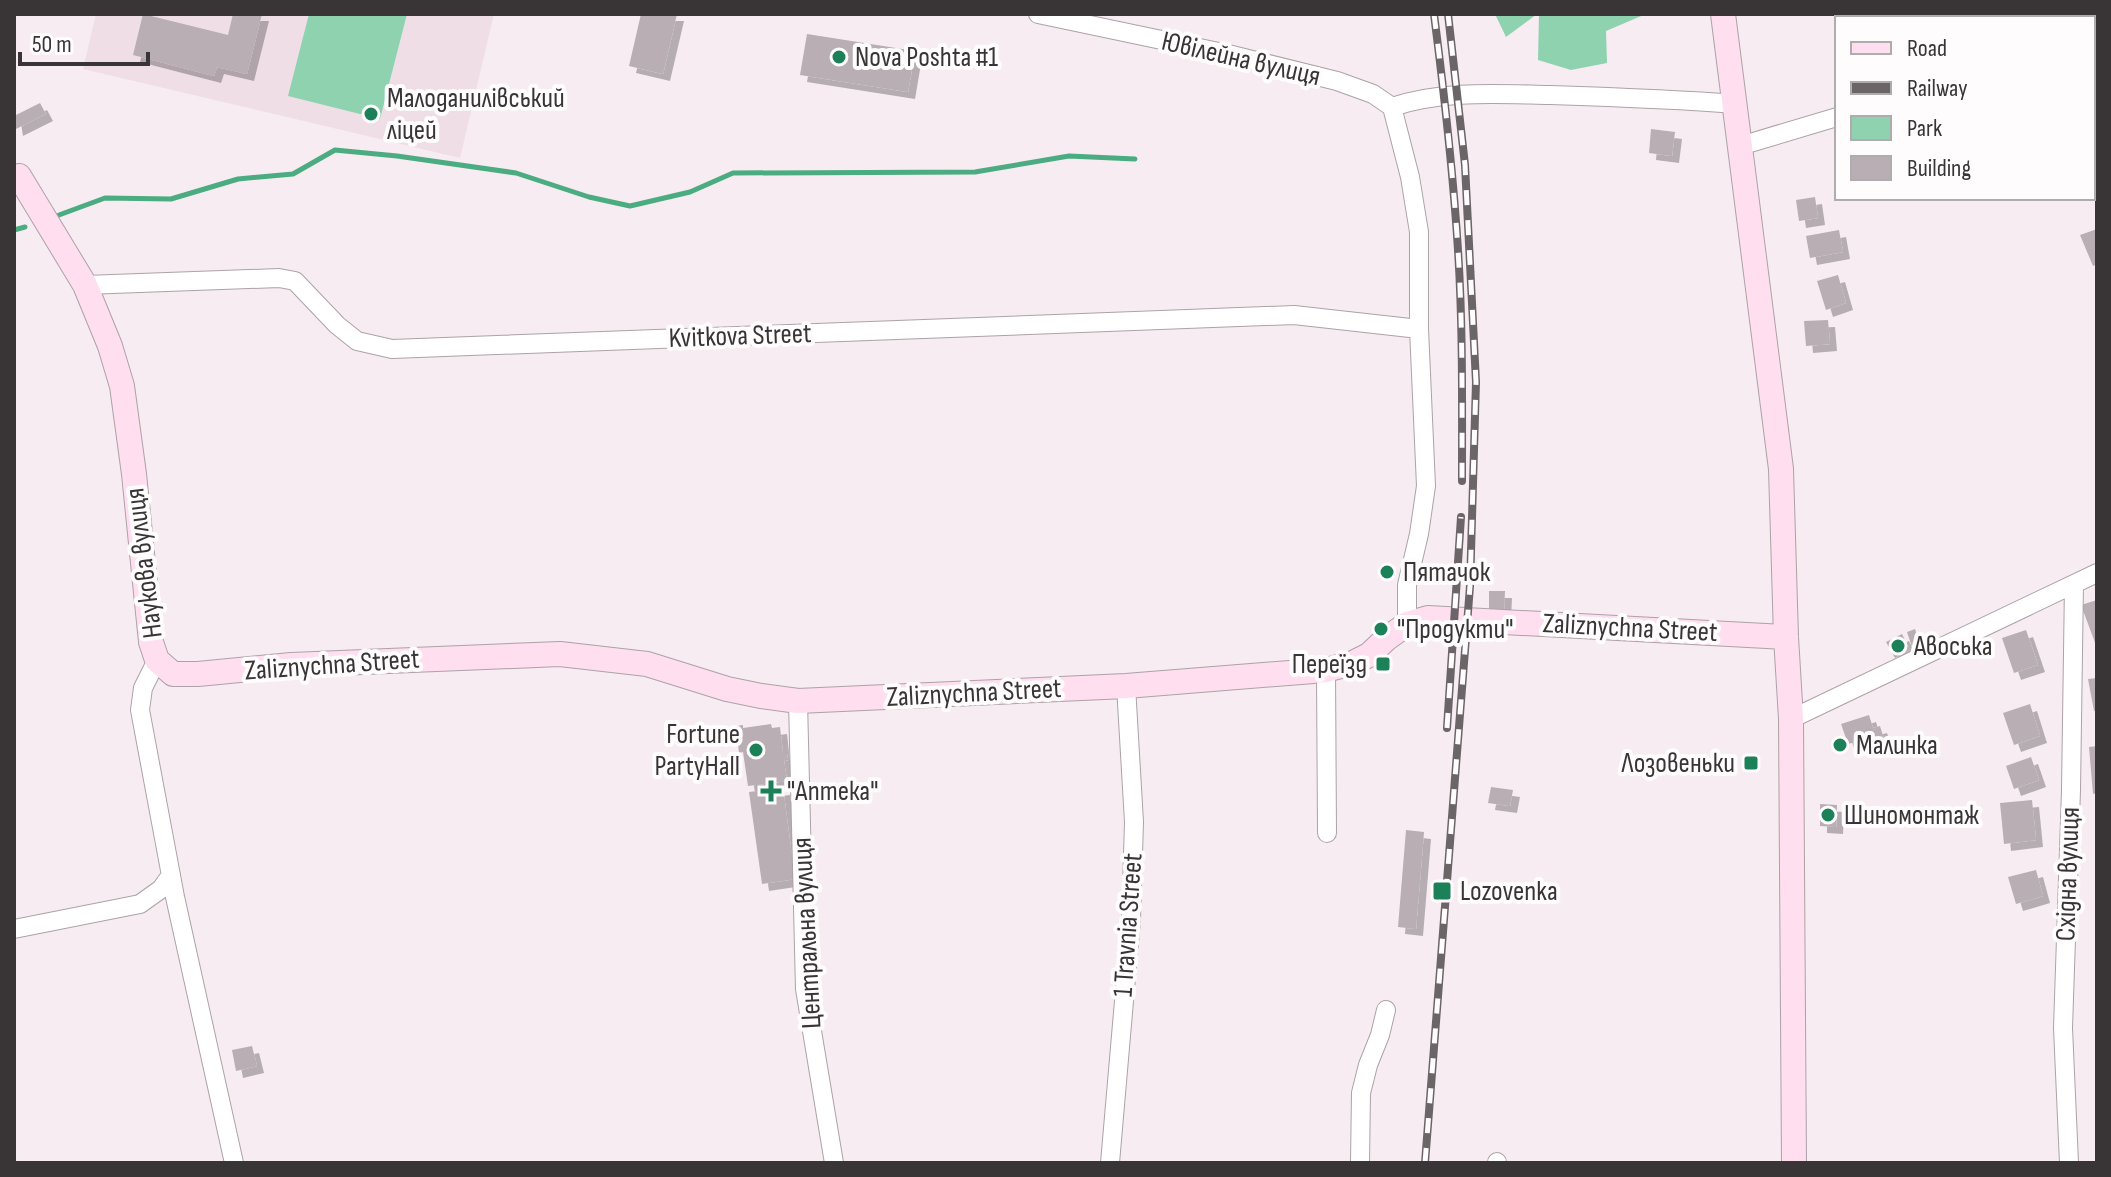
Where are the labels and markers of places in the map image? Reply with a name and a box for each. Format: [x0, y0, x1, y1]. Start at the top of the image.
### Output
place label: Nova Poshta #1 [855, 41, 998, 74]
marker: Nova Poshta #1 [830, 48, 848, 66]
place label: Малоданилівський ліцей [387, 82, 565, 147]
marker: Малоданилівський ліцей [362, 105, 380, 123]
place label: Пятачок [1403, 556, 1491, 589]
marker: Пятачок [1378, 563, 1396, 581]
place label: "Продукти" [1397, 613, 1513, 646]
marker: "Продукти" [1372, 620, 1390, 638]
place label: Авоська [1913, 630, 1993, 663]
marker: Авоська [1889, 637, 1907, 655]
place label: Переїзд [1292, 648, 1367, 681]
marker: Переїзд [1374, 655, 1392, 673]
place label: Fortune PartyHall [655, 718, 740, 783]
place label: Малинка [1856, 729, 1938, 762]
marker: Малинка [1831, 736, 1849, 754]
marker: Fortune PartyHall [747, 741, 765, 759]
place label: Лозовеньки [1621, 747, 1735, 780]
marker: Лозовеньки [1742, 754, 1760, 772]
place label: "Аптека" [787, 775, 878, 808]
marker: "Аптека" [762, 782, 780, 800]
place label: Шиномонтаж [1844, 799, 1979, 832]
marker: Шиномонтаж [1819, 806, 1837, 824]
place label: Lozovenka [1460, 875, 1558, 908]
marker: Lozovenka [1431, 880, 1453, 902]

